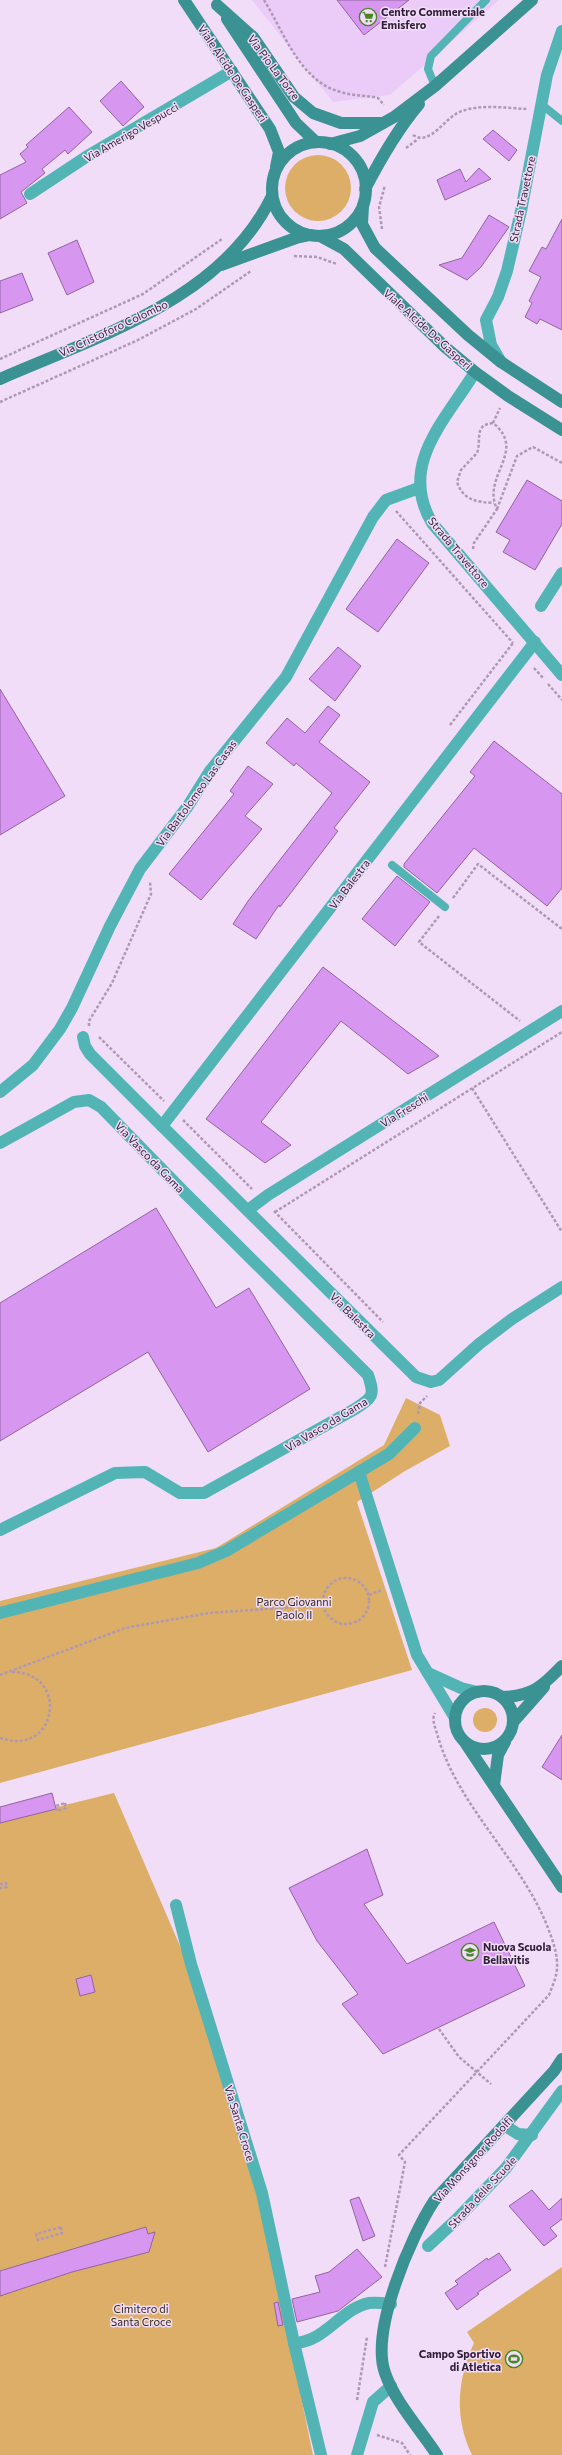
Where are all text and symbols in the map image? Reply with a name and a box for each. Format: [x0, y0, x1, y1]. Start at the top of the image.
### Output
place label: Centro Commerciale Emisfero [381, 5, 485, 31]
supermarket icon: Centro Commerciale Emisfero [358, 7, 378, 27]
street label: Viale Alcide De Gasperi [196, 22, 270, 124]
street label: Via Pio La Torre [245, 32, 303, 102]
street label: Via Amerigo Vespucci [81, 100, 181, 164]
street label: Strada Travettore [507, 155, 538, 243]
street label: Viale Alcide De Gasperi [381, 286, 475, 372]
street label: Via Cristoforo Colombo [57, 297, 170, 359]
street label: Strada Travettore [426, 514, 492, 590]
street label: Via Bartolomeo Las Casas [153, 737, 239, 849]
street label: Via Balestra [326, 856, 372, 912]
street label: Via Freschi [378, 1090, 430, 1130]
street label: Via Vasco da Gama [113, 1119, 187, 1195]
street label: Via Balestra [327, 1289, 379, 1341]
street label: Via Vasco da Gama [283, 1394, 369, 1454]
park label: Parco Giovanni Paolo II [257, 1595, 332, 1621]
place label: Nuova Scuola Bellavitis [483, 1940, 551, 1966]
school or university icon: Nuova Scuola Bellavitis [460, 1942, 480, 1962]
street label: Via Santa Croce [222, 2083, 258, 2163]
street label: Via Monsignor Rodolfi [431, 2113, 515, 2205]
street label: Strada delle Scuole [445, 2153, 519, 2231]
park label: Cimitero di Santa Croce [111, 2302, 171, 2328]
place label: Campo Sportivo di Atletica [419, 2347, 501, 2373]
sports icon: Campo Sportivo di Atletica [504, 2349, 524, 2369]

